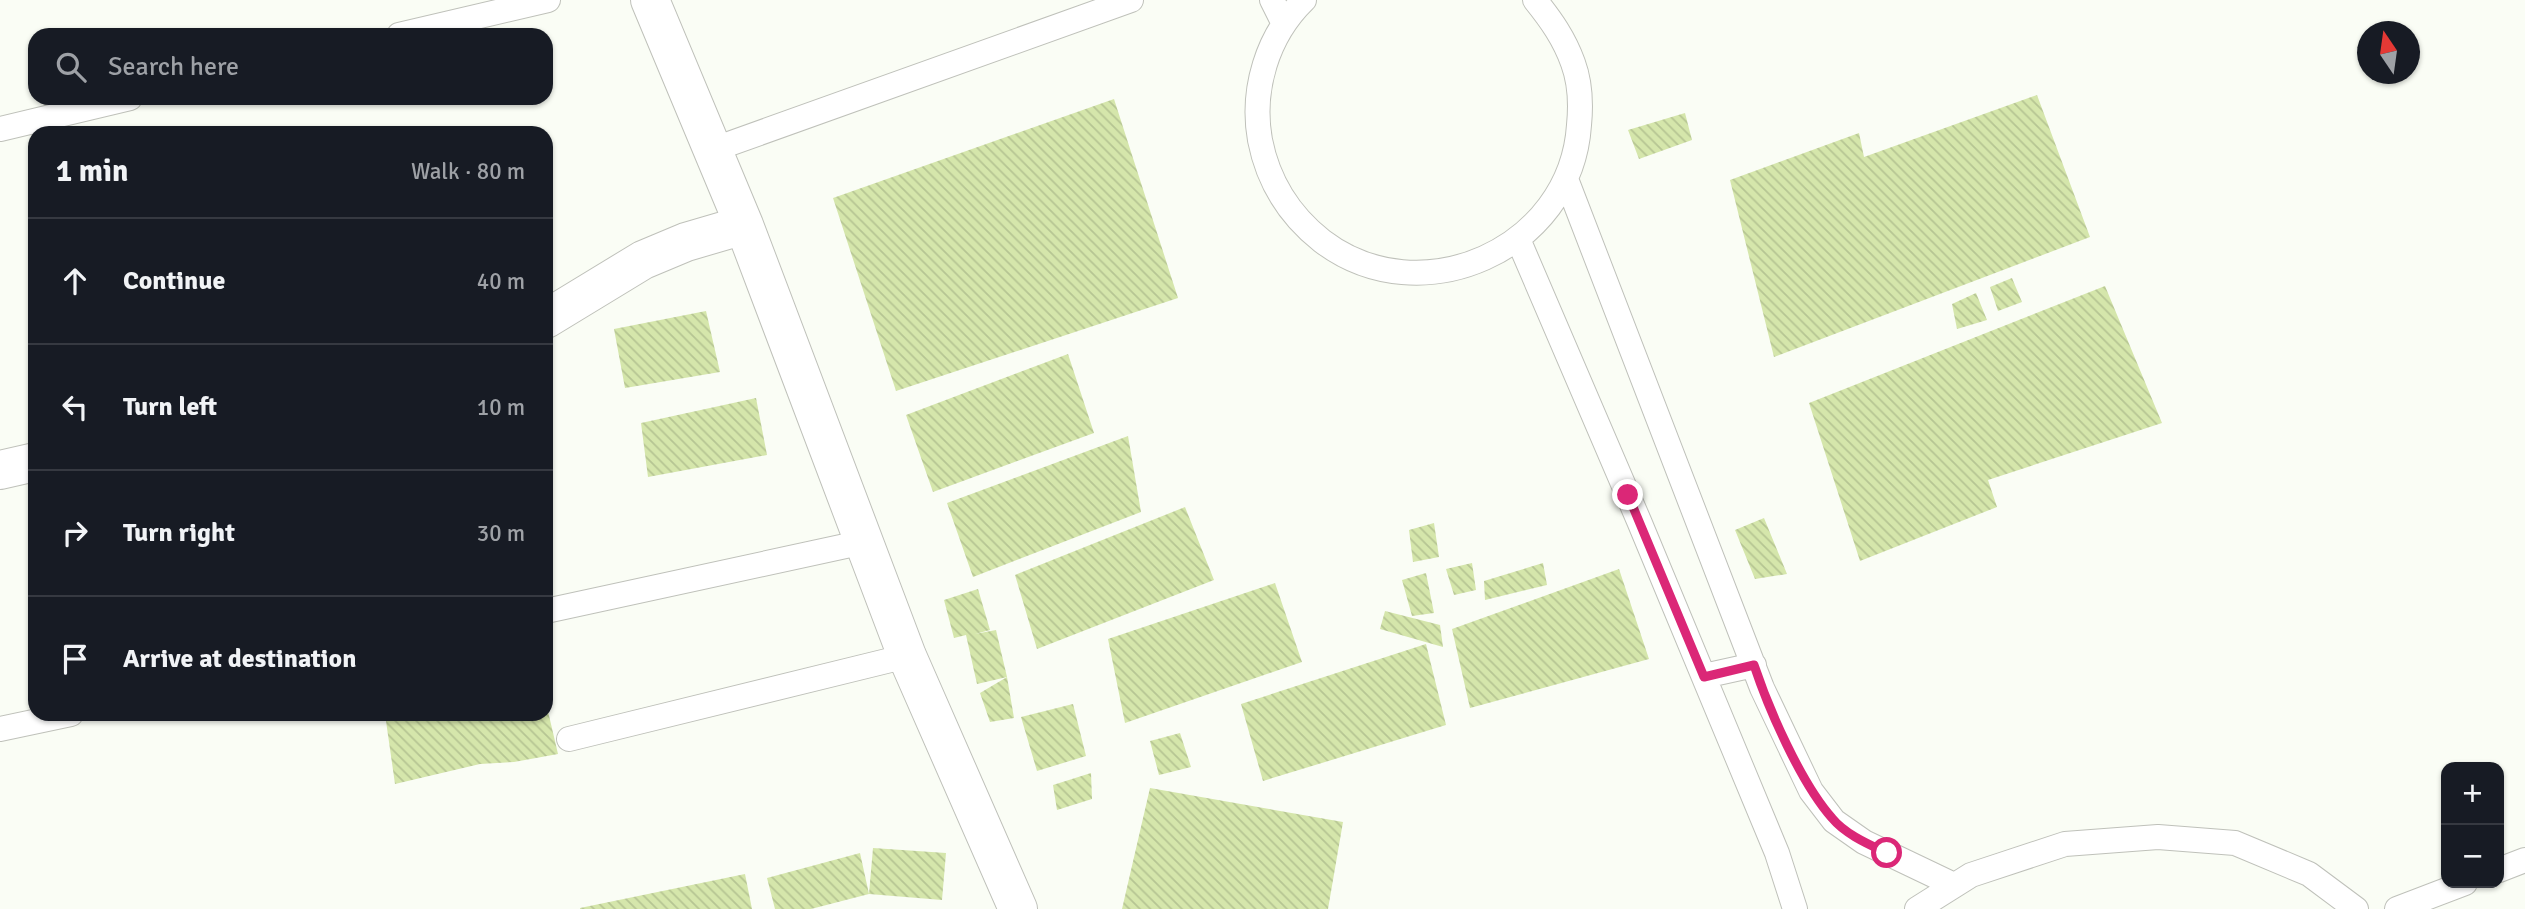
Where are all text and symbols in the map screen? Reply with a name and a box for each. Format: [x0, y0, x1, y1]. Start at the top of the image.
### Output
north arrow [2357, 21, 2420, 84]
search box [28, 28, 553, 105]
icon: search [52, 48, 90, 86]
text: Search here [108, 51, 239, 83]
text: 1 min [56, 153, 128, 190]
text: Walk · 80 m [411, 157, 525, 186]
icon: ahead [56, 262, 94, 300]
text: Continue [123, 265, 225, 297]
text: 40 m [477, 267, 525, 296]
icon: left [56, 388, 94, 426]
text: Turn left [123, 391, 217, 423]
text: 10 m [477, 393, 525, 422]
route end [1612, 479, 1643, 510]
icon: right [56, 514, 94, 552]
text: Turn right [123, 517, 235, 549]
text: 30 m [477, 519, 525, 548]
icon: arrive [56, 640, 94, 678]
text: Arrive at destination [123, 643, 356, 675]
map controls [2441, 762, 2504, 888]
button: + [2441, 762, 2504, 825]
button: − [2441, 825, 2504, 888]
route start [1871, 837, 1902, 868]

